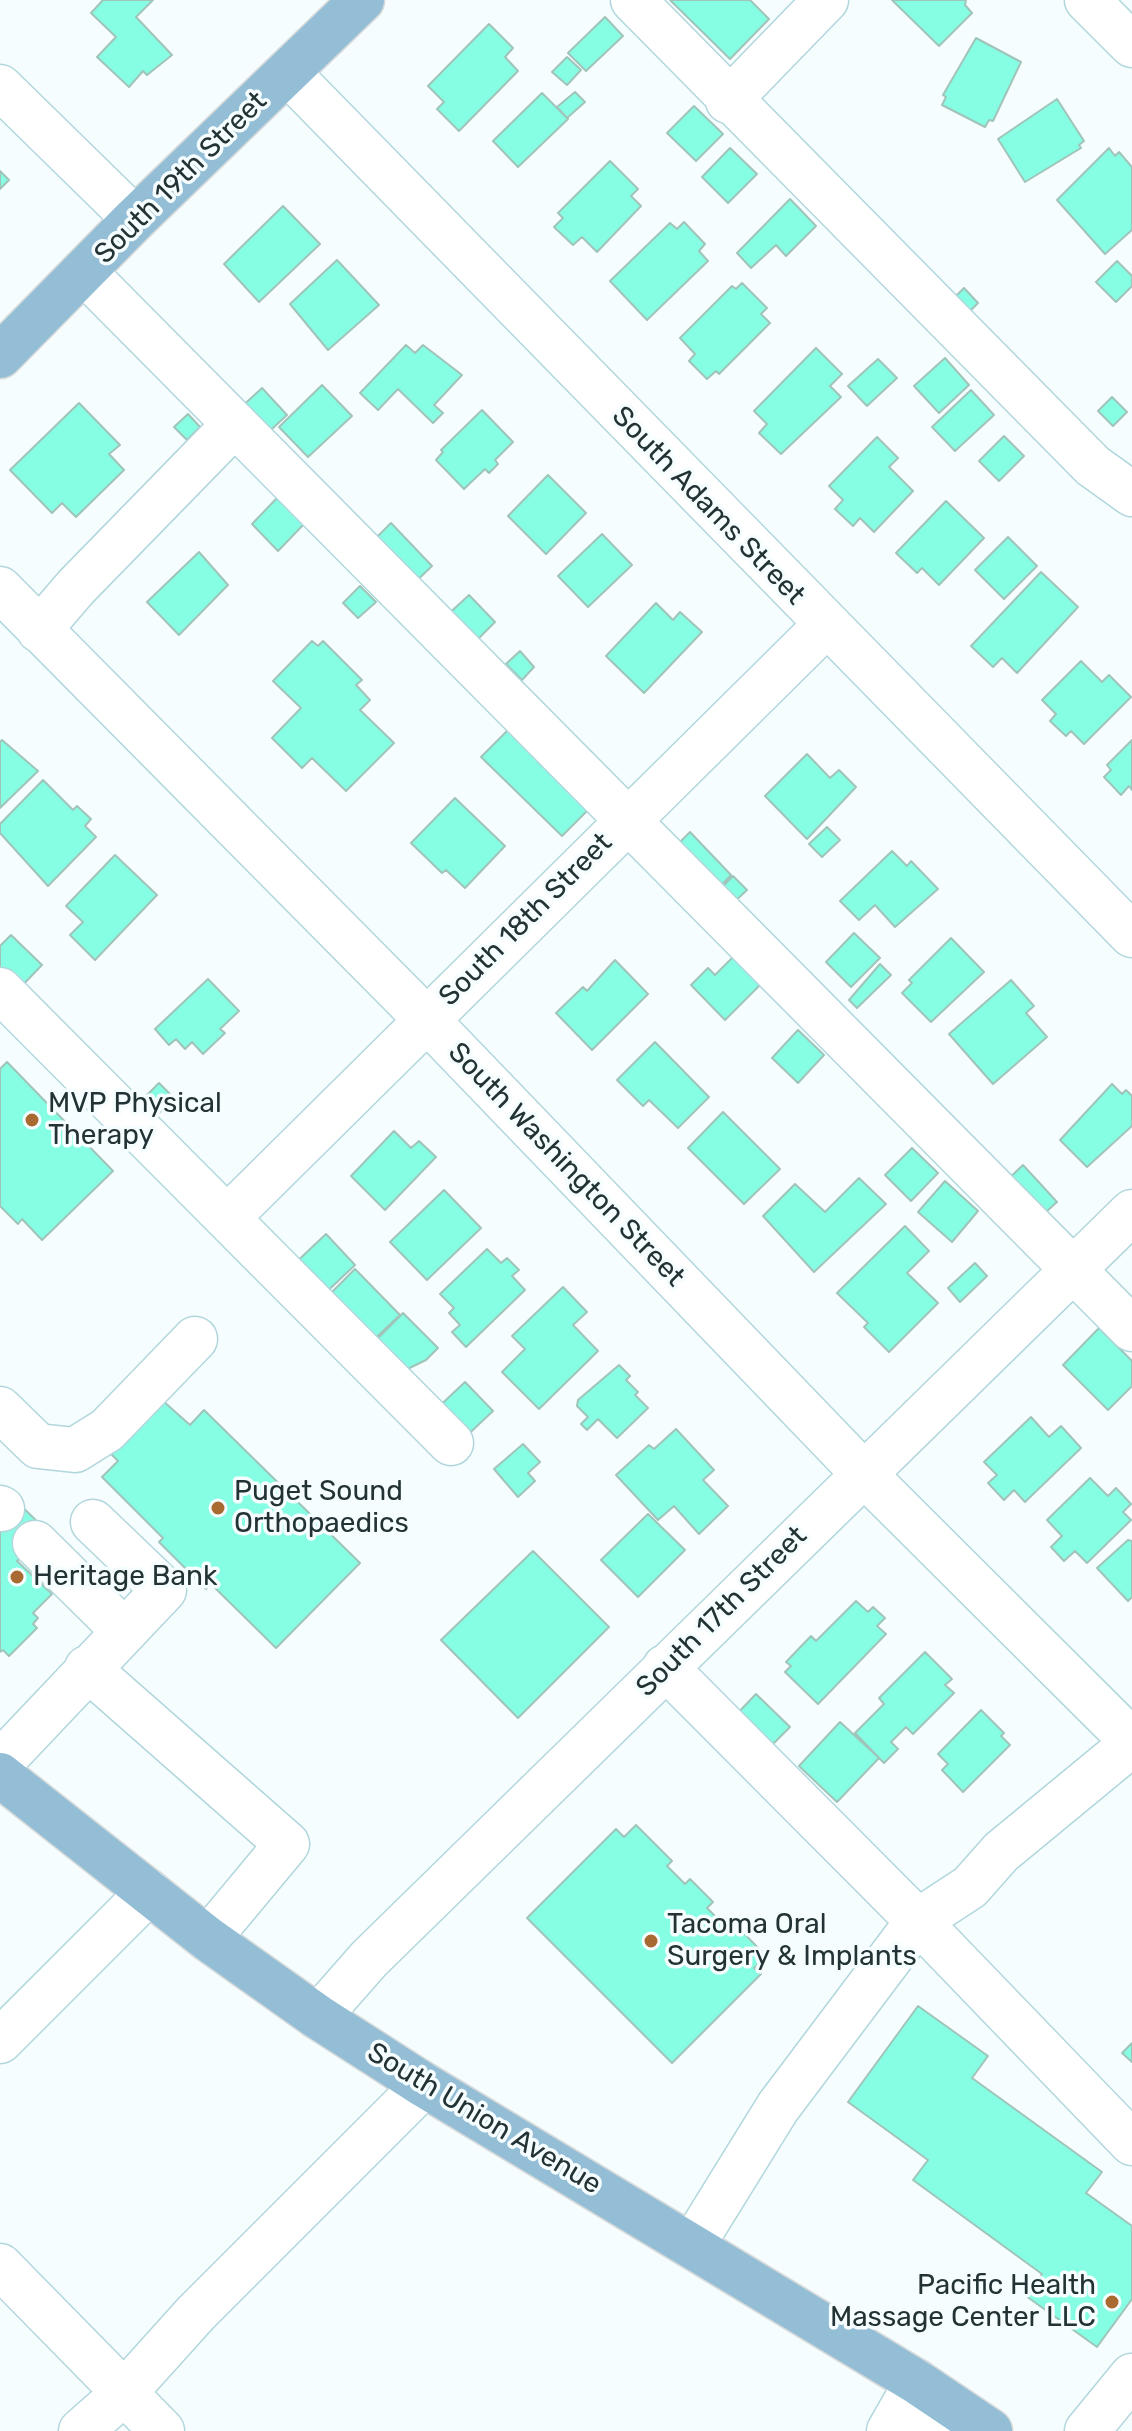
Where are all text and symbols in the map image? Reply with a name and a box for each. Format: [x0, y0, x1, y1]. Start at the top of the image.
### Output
street label: South 19th Street [88, 85, 274, 271]
street label: South Adams Street [605, 400, 811, 612]
street label: South 18th Street [433, 827, 619, 1013]
street label: South Washington Street [441, 1036, 691, 1294]
place label: MVP Physical Therapy [48, 1087, 222, 1153]
marker: MVP Physical Therapy [23, 1111, 41, 1129]
place label: Puget Sound Orthopaedics [234, 1475, 409, 1541]
marker: Puget Sound Orthopaedics [209, 1499, 227, 1517]
street label: South 17th Street [630, 1520, 814, 1704]
place label: Heritage Bank [33, 1560, 217, 1594]
marker: Heritage Bank [8, 1568, 26, 1586]
place label: Tacoma Oral Surgery & Implants [667, 1908, 917, 1974]
marker: Tacoma Oral Surgery & Implants [642, 1932, 660, 1950]
street label: South Union Avenue [361, 2036, 607, 2202]
place label: Pacific Health Massage Center LLC [830, 2269, 1096, 2335]
marker: Pacific Health Massage Center LLC [1103, 2293, 1121, 2311]

